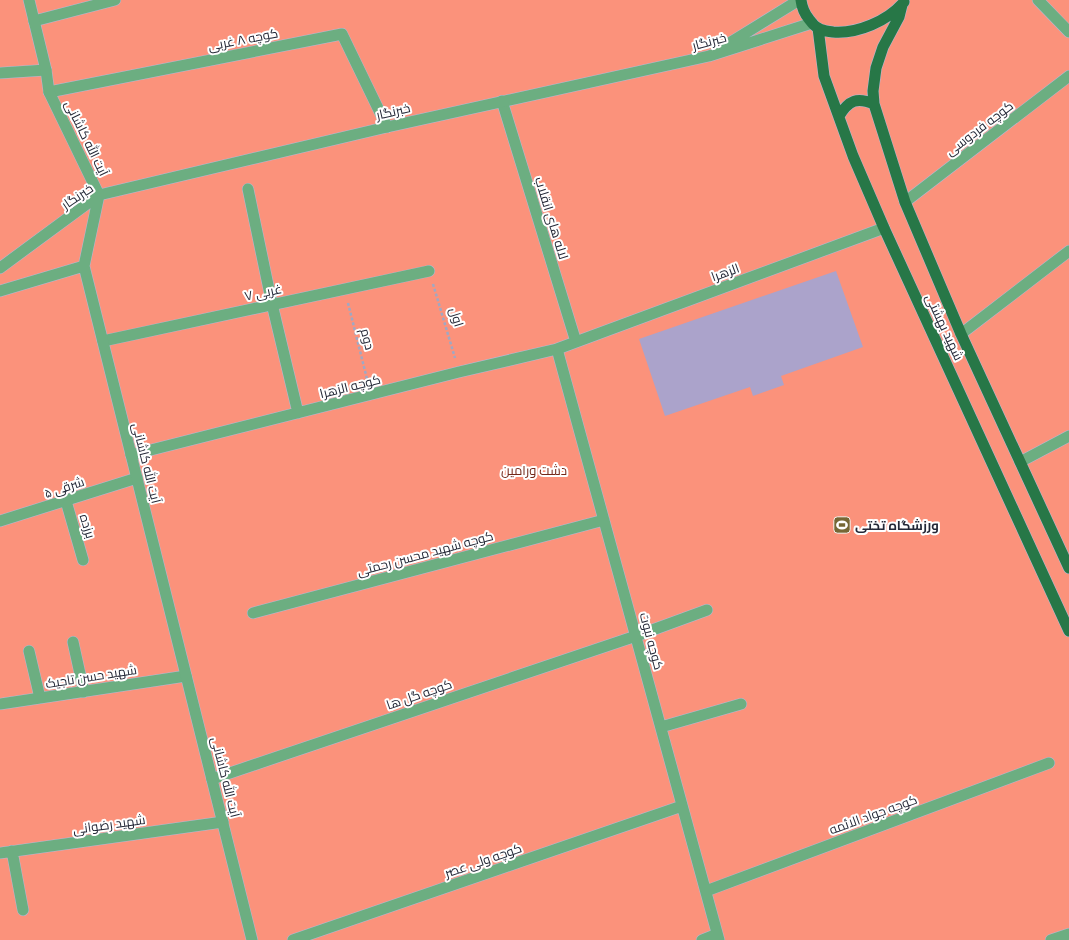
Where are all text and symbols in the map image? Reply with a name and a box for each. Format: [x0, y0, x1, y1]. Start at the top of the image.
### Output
street label: کوچه ۸ غربی [207, 25, 280, 56]
street label: خبرنگار [689, 30, 728, 53]
street label: آیت الله کاشانی [62, 98, 112, 179]
street label: کوچه فردوسی [943, 98, 1017, 160]
street label: خبرنگار [373, 100, 412, 123]
street label: لاله های انقلاب [532, 175, 571, 261]
street label: خبرنگار [58, 180, 96, 213]
street label: الزهرا [709, 261, 741, 284]
street label: ۷ غربی [243, 281, 283, 304]
street label: شهید بهشتی [923, 292, 966, 363]
street label: اول [446, 306, 467, 329]
street label: دوم [356, 327, 377, 352]
street label: کوچه الزهرا [318, 372, 383, 403]
street label: آیت الله کاشانی [129, 421, 165, 505]
park label: دشت ورامین [501, 463, 567, 478]
street label: ۵ شرقی [42, 474, 86, 501]
street label: برزده [77, 512, 98, 540]
sports icon: ورزشگاه تختی [832, 515, 852, 535]
place label: ورزشگاه تختی [855, 518, 939, 534]
street label: کوچه شهید محسن رحمتی [355, 528, 495, 581]
street label: کوچه نبوت [635, 611, 666, 672]
street label: شهید حسن تاجیک [44, 662, 138, 691]
street label: کوچه گل ها [384, 676, 455, 715]
street label: آیت الله کاشانی [208, 735, 244, 819]
street label: کوچه جواد الائمه [827, 792, 920, 839]
street label: شهید رضوانی [72, 812, 146, 837]
street label: کوچه ولی عصر [442, 840, 524, 883]

